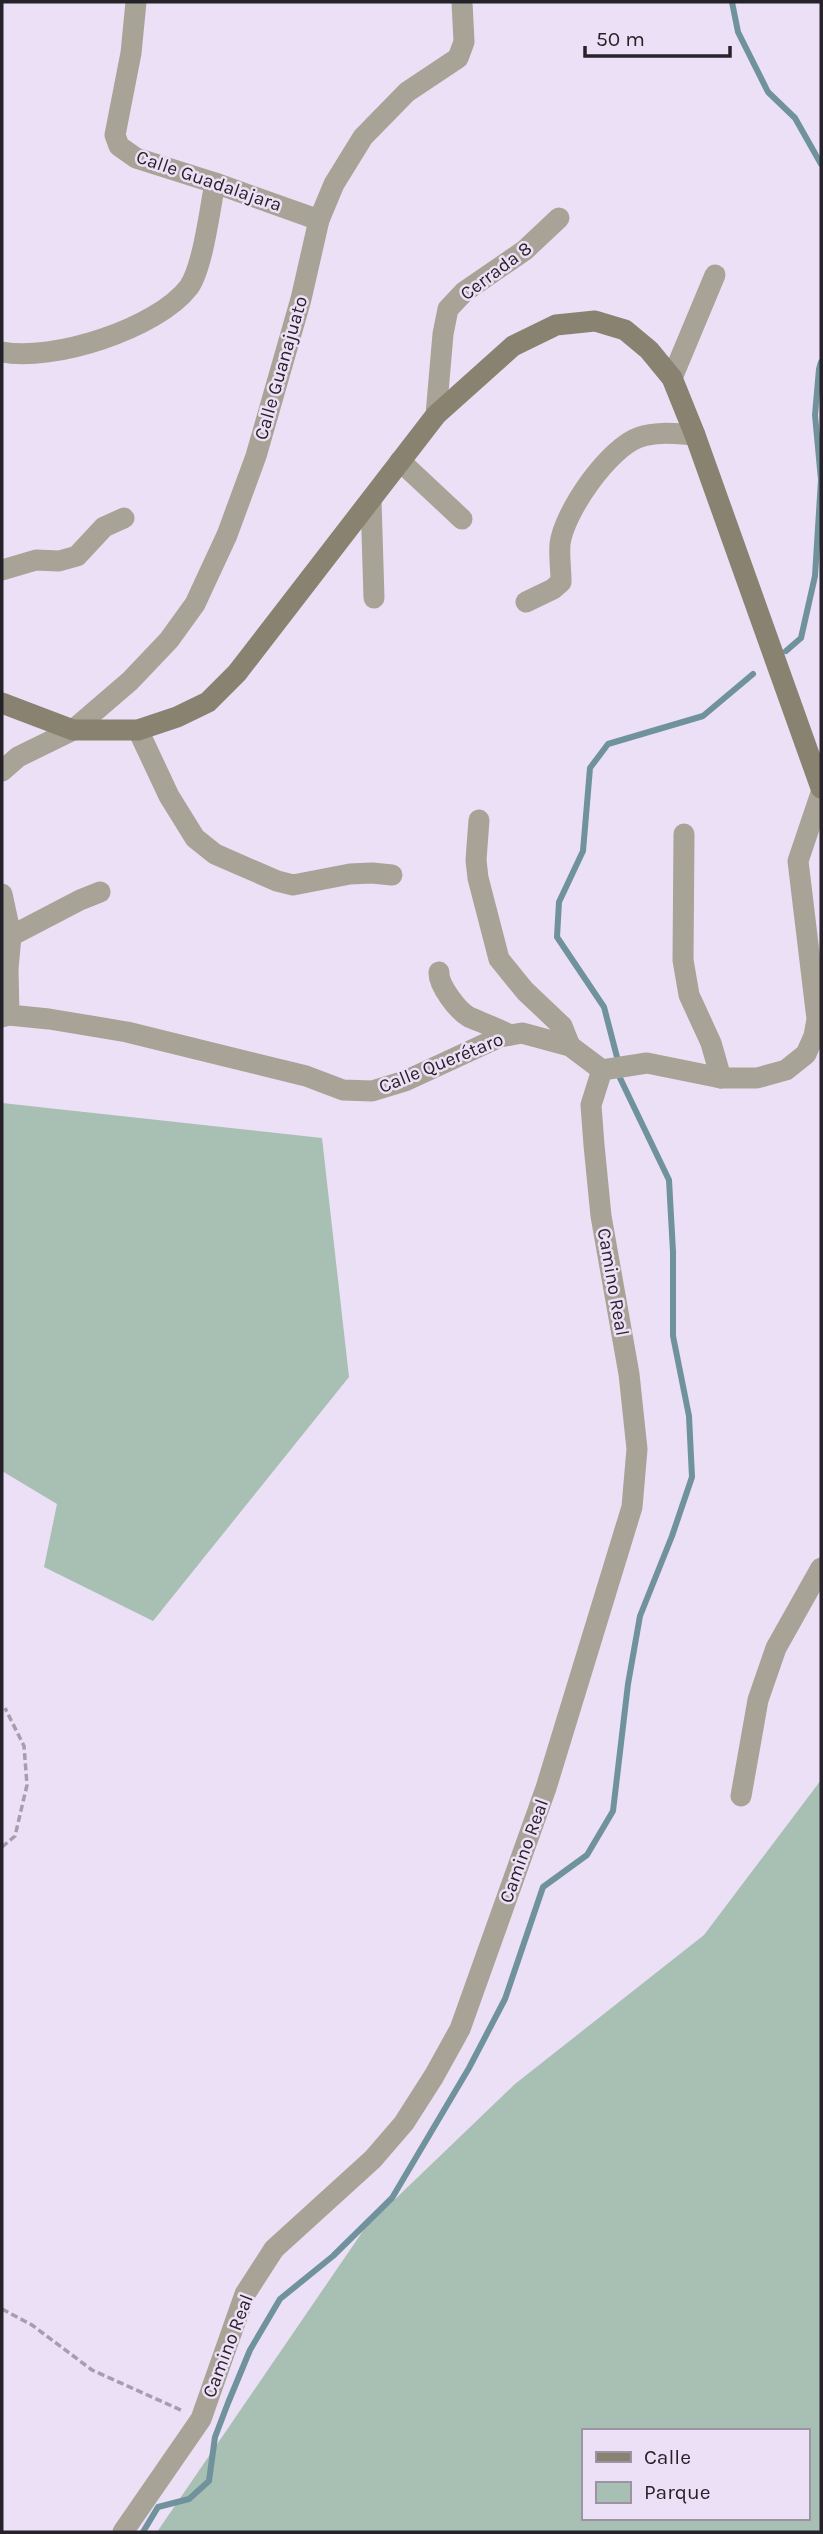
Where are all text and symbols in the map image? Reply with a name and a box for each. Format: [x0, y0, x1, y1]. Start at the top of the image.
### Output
scale bar [585, 14, 730, 58]
text: 50 m [596, 27, 645, 51]
street label: Calle Guadalajara [133, 146, 285, 216]
street label: Cerrada 8 [456, 237, 536, 305]
street label: Calle Guanajuato [250, 294, 312, 442]
street label: Calle Querétaro [376, 1028, 506, 1098]
street label: Camino Real [593, 1226, 633, 1338]
street label: Camino Real [495, 1796, 553, 1906]
street label: Camino Real [198, 2291, 258, 2401]
legend [582, 2429, 809, 2520]
text: Calle [644, 2445, 691, 2469]
text: Parque [644, 2480, 711, 2504]

